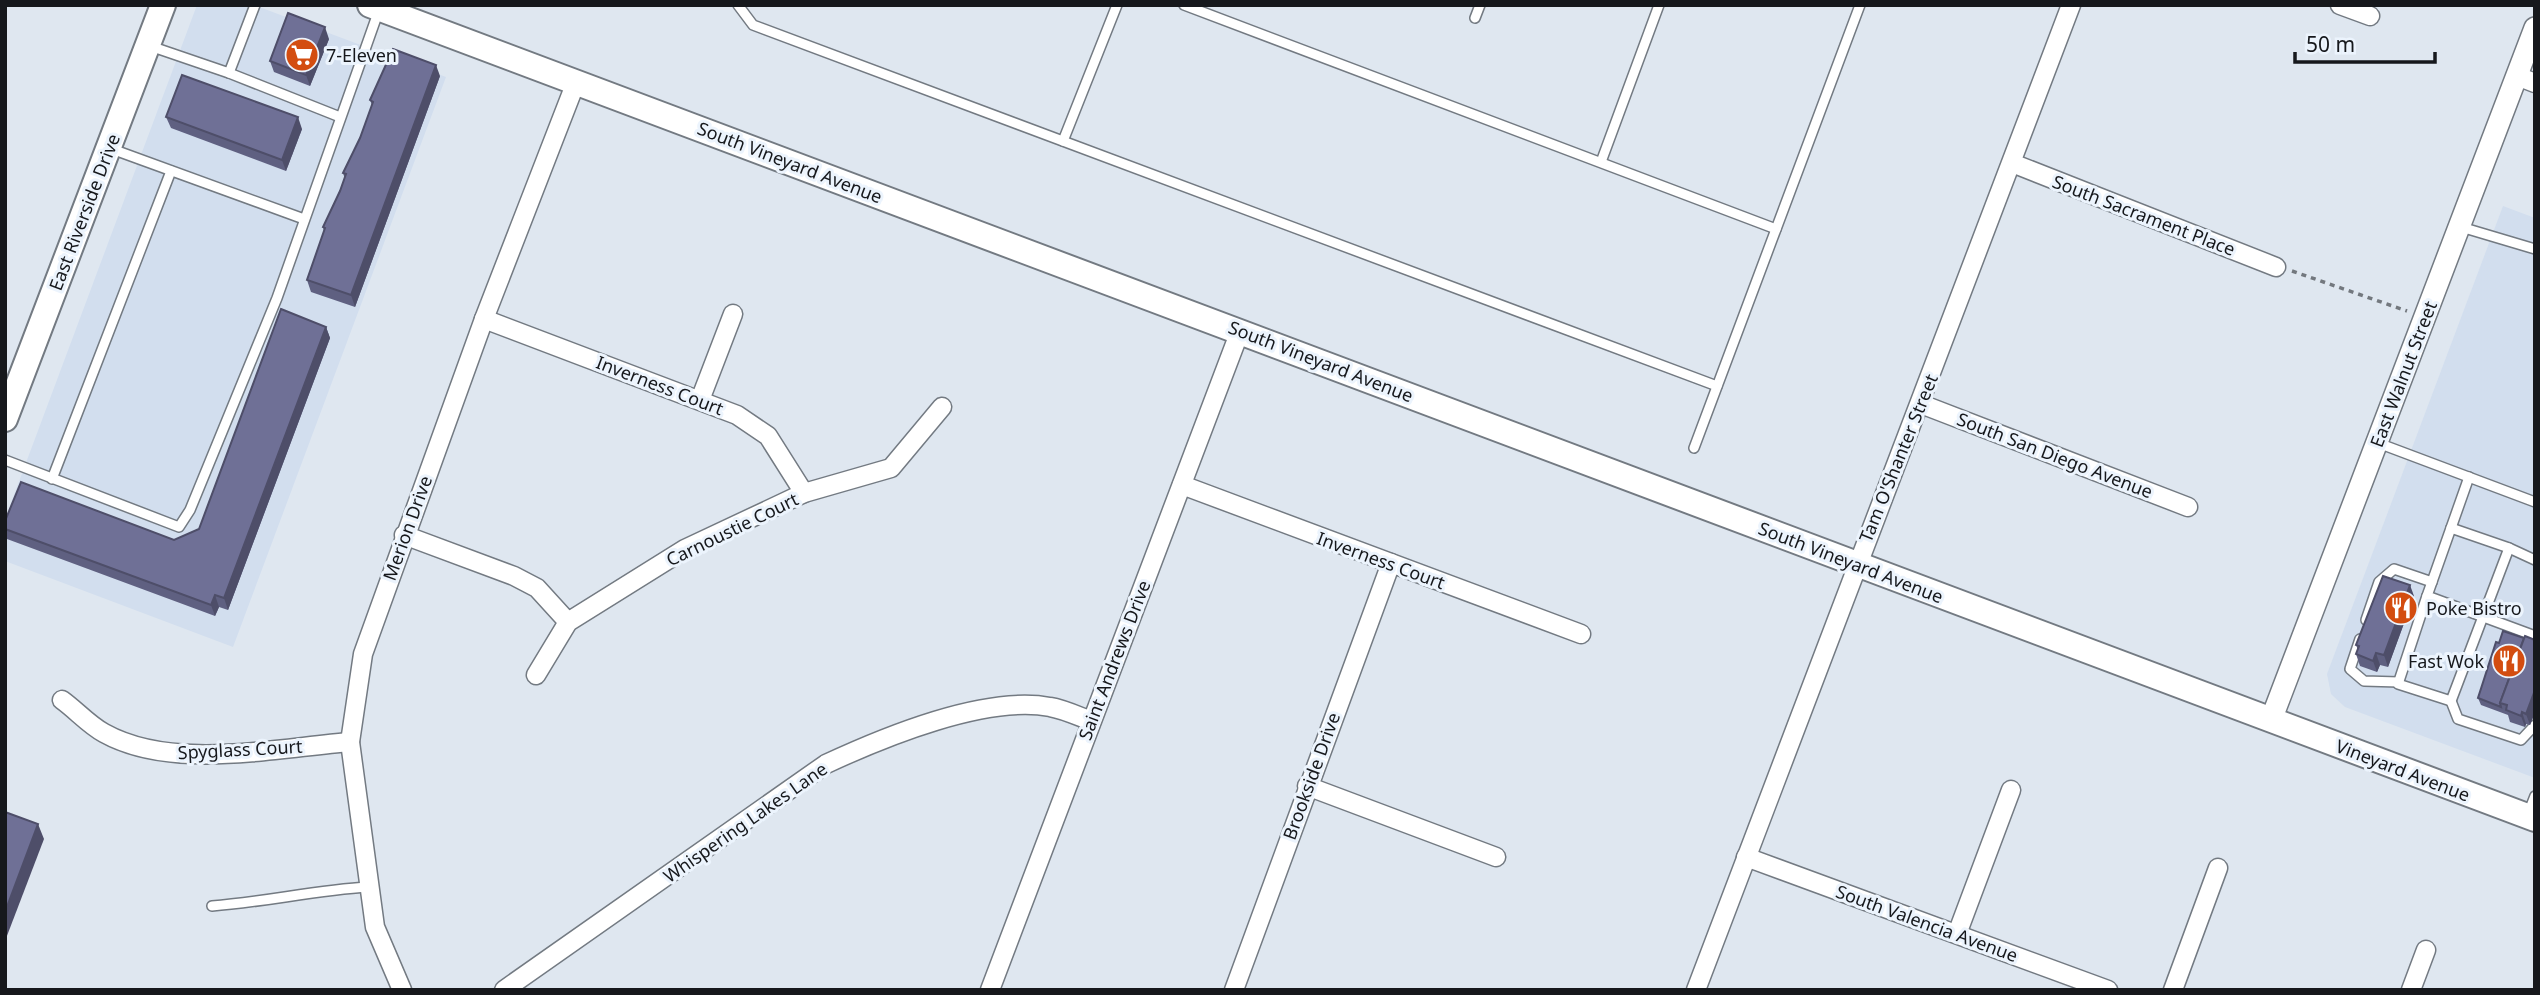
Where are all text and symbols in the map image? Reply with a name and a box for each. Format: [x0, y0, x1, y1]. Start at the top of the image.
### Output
scale bar [2295, 21, 2435, 65]
text: 50 m [2306, 30, 2355, 58]
supermarket icon: 7-Eleven [283, 36, 321, 74]
place label: 7-Eleven [326, 43, 397, 67]
street label: South Vineyard Avenue [694, 116, 886, 208]
street label: East Riverside Drive [43, 130, 125, 294]
street label: South Sacrament Place [2049, 169, 2239, 261]
street label: East Walnut Street [2364, 297, 2442, 451]
street label: South Vineyard Avenue [1225, 315, 1417, 407]
street label: Inverness Court [593, 350, 728, 420]
street label: Tam O'Shanter Street [1853, 370, 1943, 546]
street label: South San Diego Avenue [1954, 407, 2156, 503]
street label: Merion Drive [377, 472, 437, 584]
street label: Carnoustie Court [662, 486, 802, 571]
street label: South Vineyard Avenue [1755, 516, 1947, 608]
street label: Inverness Court [1314, 526, 1449, 594]
street label: Saint Andrews Drive [1072, 577, 1156, 743]
restaurant icon: Poke Bistro [2382, 589, 2420, 627]
place label: Poke Bistro [2426, 596, 2522, 620]
restaurant icon: Fast Wok [2490, 642, 2528, 680]
place label: Fast Wok [2408, 649, 2484, 673]
street label: Brookside Drive [1277, 709, 1345, 843]
street label: Vineyard Avenue [2333, 733, 2473, 807]
street label: Spyglass Court [177, 734, 303, 764]
street label: Whispering Lakes Lane [658, 756, 832, 888]
street label: South Valencia Avenue [1833, 879, 2021, 967]

